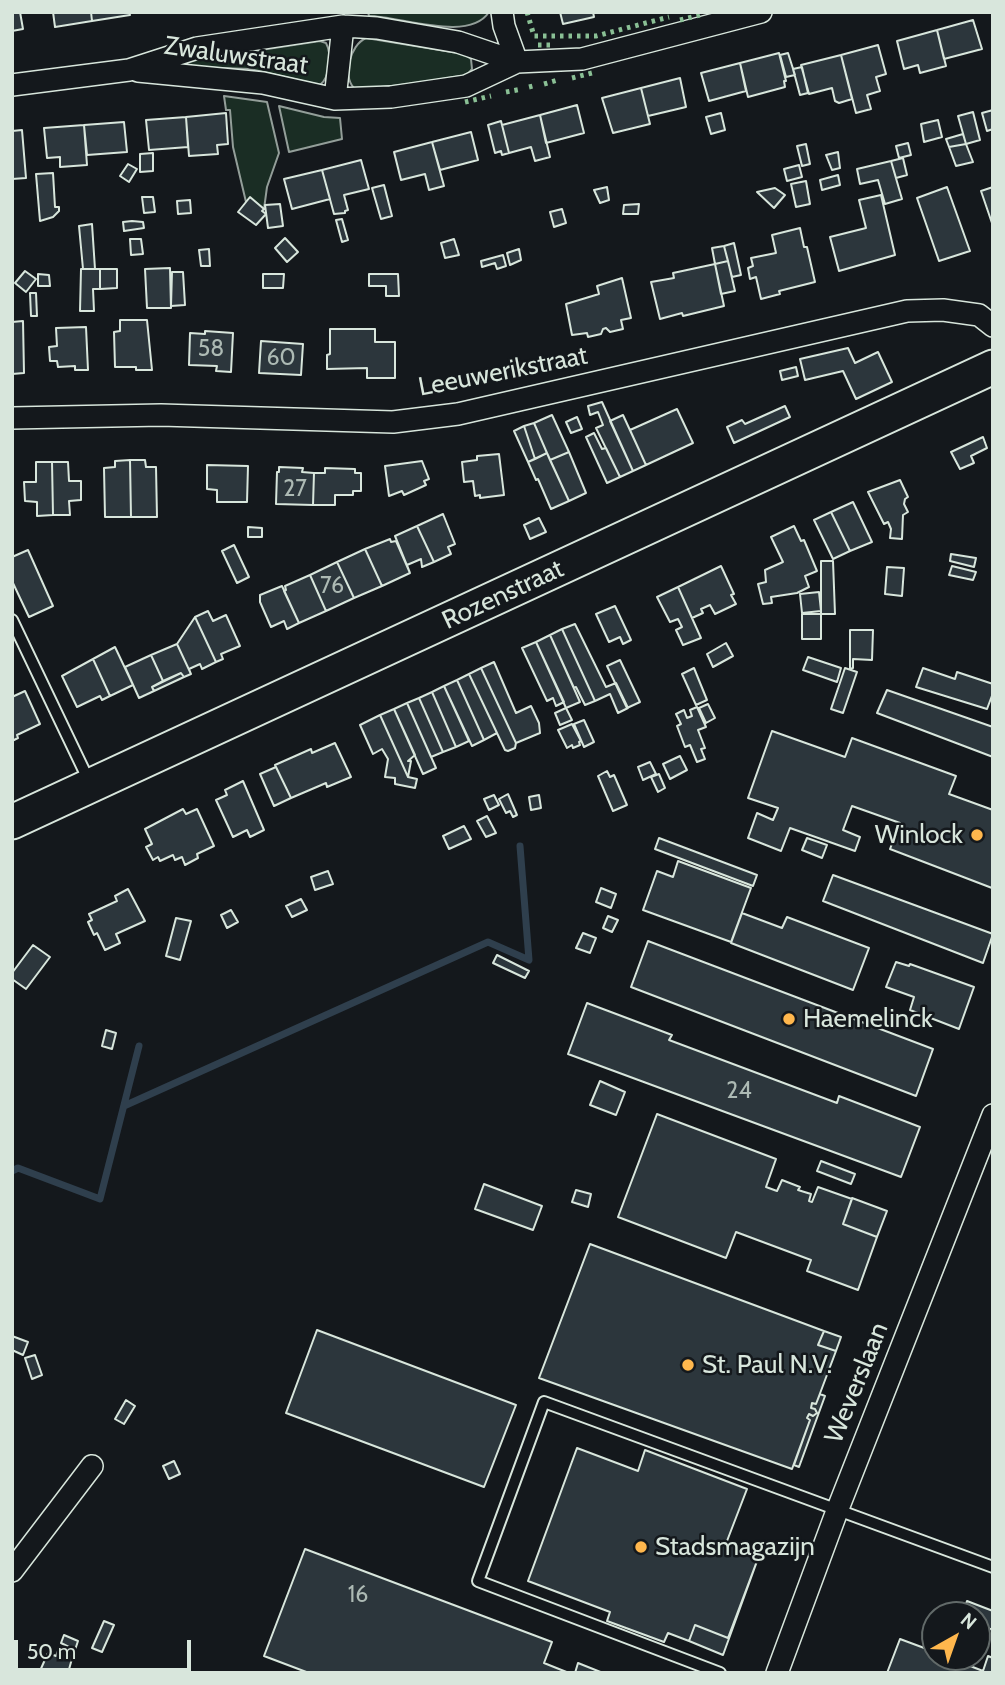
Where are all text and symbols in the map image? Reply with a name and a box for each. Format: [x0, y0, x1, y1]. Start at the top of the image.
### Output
street label: Zwaluwstraat [162, 30, 310, 82]
house number: 58 [198, 335, 224, 363]
street label: Leeuwerikstraat [416, 340, 590, 404]
house number: 60 [266, 344, 296, 372]
house number: 27 [283, 475, 307, 503]
street label: Rozenstraat [437, 553, 569, 637]
house number: 76 [320, 572, 344, 600]
place label: Winlock [875, 819, 963, 851]
marker: Winlock [969, 827, 985, 843]
place label: Haemelinck [803, 1003, 933, 1035]
marker: Haemelinck [781, 1011, 797, 1027]
house number: 24 [726, 1077, 752, 1105]
street label: Weverslaan [819, 1318, 895, 1448]
place label: St. Paul N.V. [702, 1349, 832, 1381]
marker: St. Paul N.V. [680, 1357, 696, 1373]
place label: Stadsmagazijn [655, 1531, 815, 1563]
marker: Stadsmagazijn [633, 1539, 649, 1555]
house number: 16 [348, 1581, 368, 1609]
north arrow [921, 1601, 991, 1671]
text: N [956, 1608, 981, 1634]
scale bar [18, 1626, 194, 1670]
text: 50 m [27, 1639, 76, 1664]

